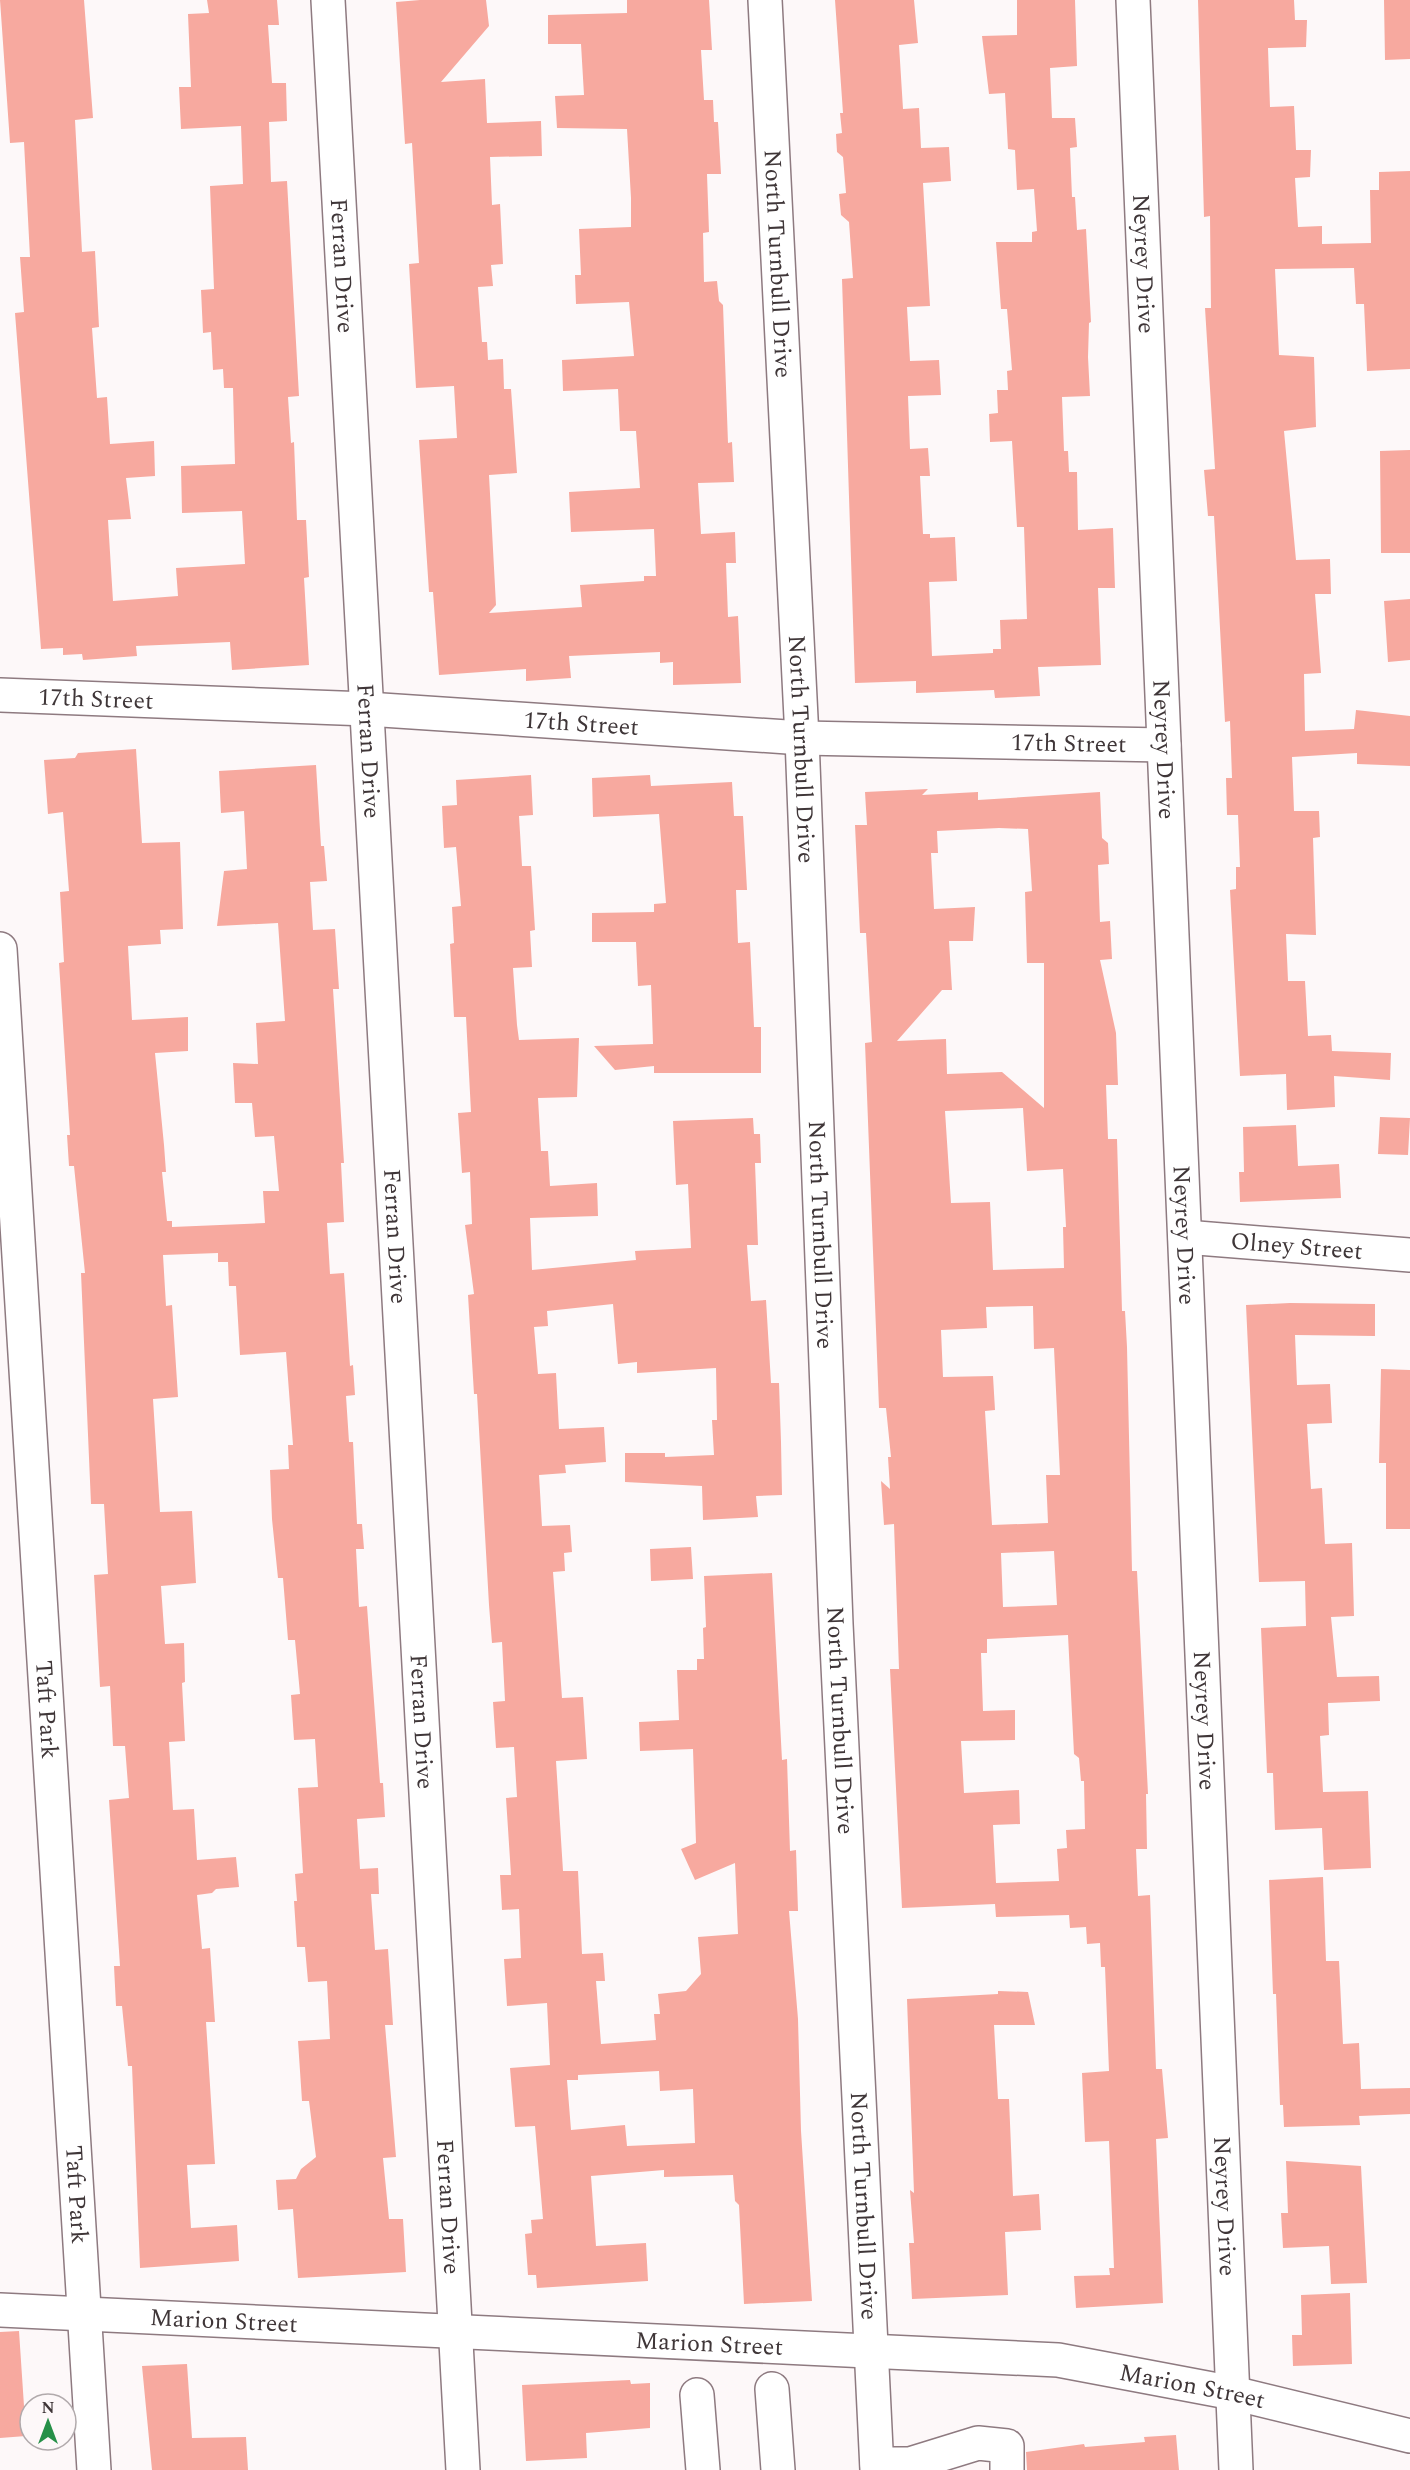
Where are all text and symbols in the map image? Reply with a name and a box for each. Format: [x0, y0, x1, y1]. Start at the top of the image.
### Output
street label: North Turnbull Drive [754, 149, 801, 379]
street label: Neyrey Drive [1122, 193, 1164, 334]
street label: Ferran Drive [320, 197, 363, 334]
street label: North Turnbull Drive [778, 634, 824, 864]
street label: 17th Street [38, 679, 154, 720]
street label: Neyrey Drive [1142, 679, 1184, 820]
street label: Ferran Drive [346, 682, 390, 820]
street label: 17th Street [522, 702, 640, 746]
street label: 17th Street [1011, 725, 1127, 763]
street label: North Turnbull Drive [798, 1120, 842, 1350]
street label: Neyrey Drive [1163, 1164, 1204, 1306]
street label: Ferran Drive [373, 1168, 416, 1305]
street label: Olney Street [1229, 1224, 1364, 1270]
street label: North Turnbull Drive [816, 1605, 863, 1835]
street label: Neyrey Drive [1183, 1650, 1225, 1791]
street label: Ferran Drive [399, 1653, 443, 1790]
street label: Taft Park [25, 1659, 67, 1760]
street label: North Turnbull Drive [840, 2091, 887, 2321]
street label: Neyrey Drive [1203, 2136, 1245, 2277]
street label: Ferran Drive [426, 2138, 469, 2275]
street label: Taft Park [55, 2144, 97, 2245]
street label: Marion Street [149, 2300, 298, 2343]
street label: Marion Street [635, 2323, 784, 2366]
street label: Marion Street [1116, 2355, 1269, 2419]
north arrow [18, 2392, 78, 2452]
text: N [41, 2396, 55, 2420]

